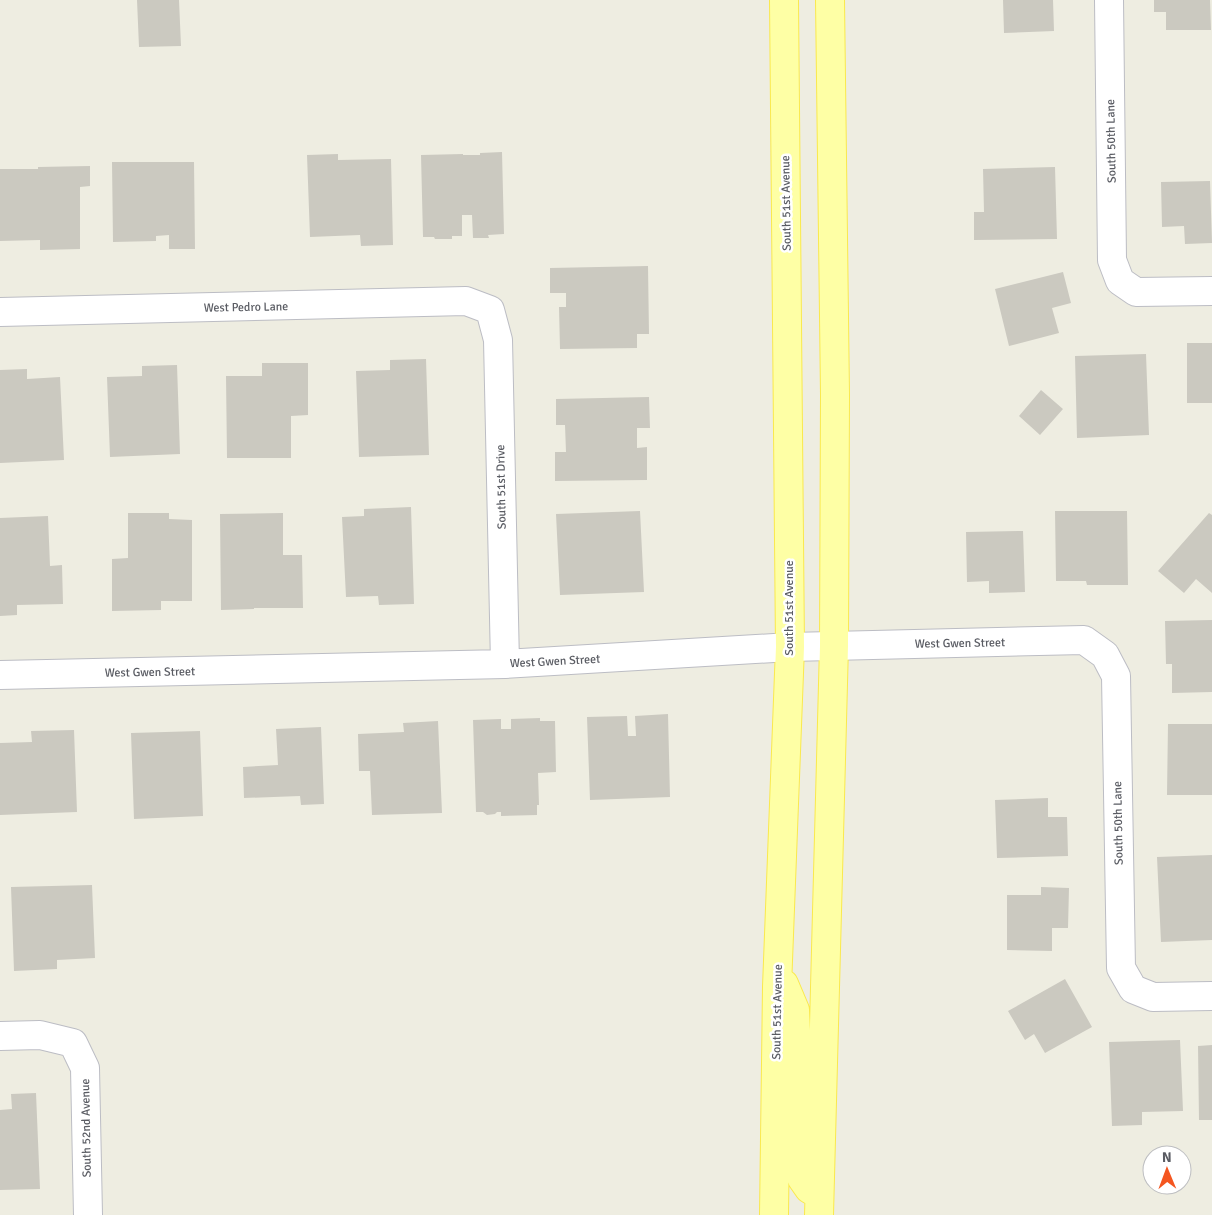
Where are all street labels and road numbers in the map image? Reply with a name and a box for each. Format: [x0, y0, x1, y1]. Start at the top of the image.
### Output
street label: South 50th Lane [1103, 99, 1120, 183]
street label: South 51st Avenue [778, 155, 795, 251]
street label: West Pedro Lane [204, 299, 288, 316]
street label: South 51st Drive [493, 444, 510, 529]
street label: South 51st Avenue [782, 560, 797, 656]
street label: West Gwen Street [915, 635, 1005, 652]
street label: West Gwen Street [509, 652, 601, 671]
street label: West Gwen Street [105, 664, 195, 681]
street label: South 50th Lane [1110, 781, 1127, 865]
street label: South 51st Avenue [769, 964, 786, 1060]
street label: South 52nd Avenue [78, 1078, 95, 1178]

